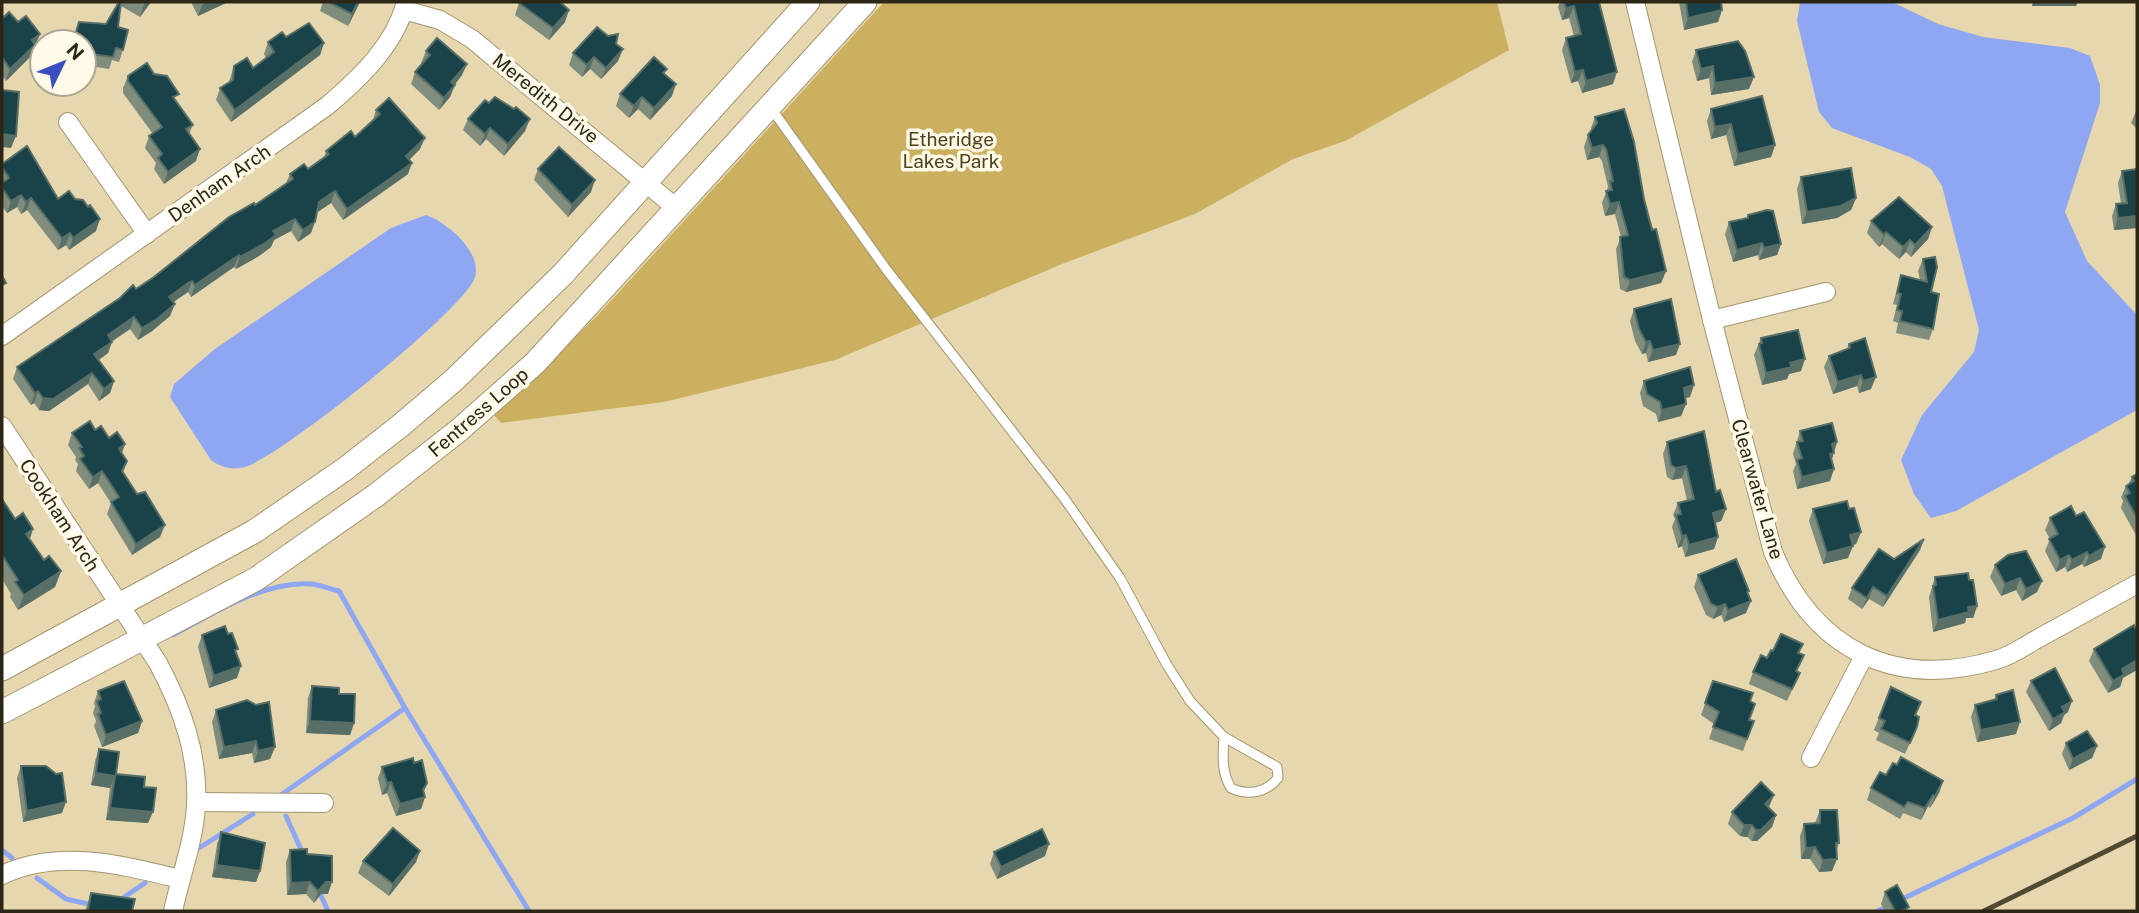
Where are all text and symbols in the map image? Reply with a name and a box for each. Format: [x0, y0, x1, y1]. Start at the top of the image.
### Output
north arrow [28, 28, 98, 98]
text: N [62, 38, 89, 64]
street label: Meredith Drive [489, 49, 603, 147]
park label: Etheridge Lakes Park [903, 128, 1000, 172]
street label: Denham Arch [164, 140, 274, 226]
street label: Fentress Loop [424, 363, 532, 461]
street label: Clearwater Lane [1727, 416, 1789, 562]
street label: Cookham Arch [15, 455, 105, 575]

